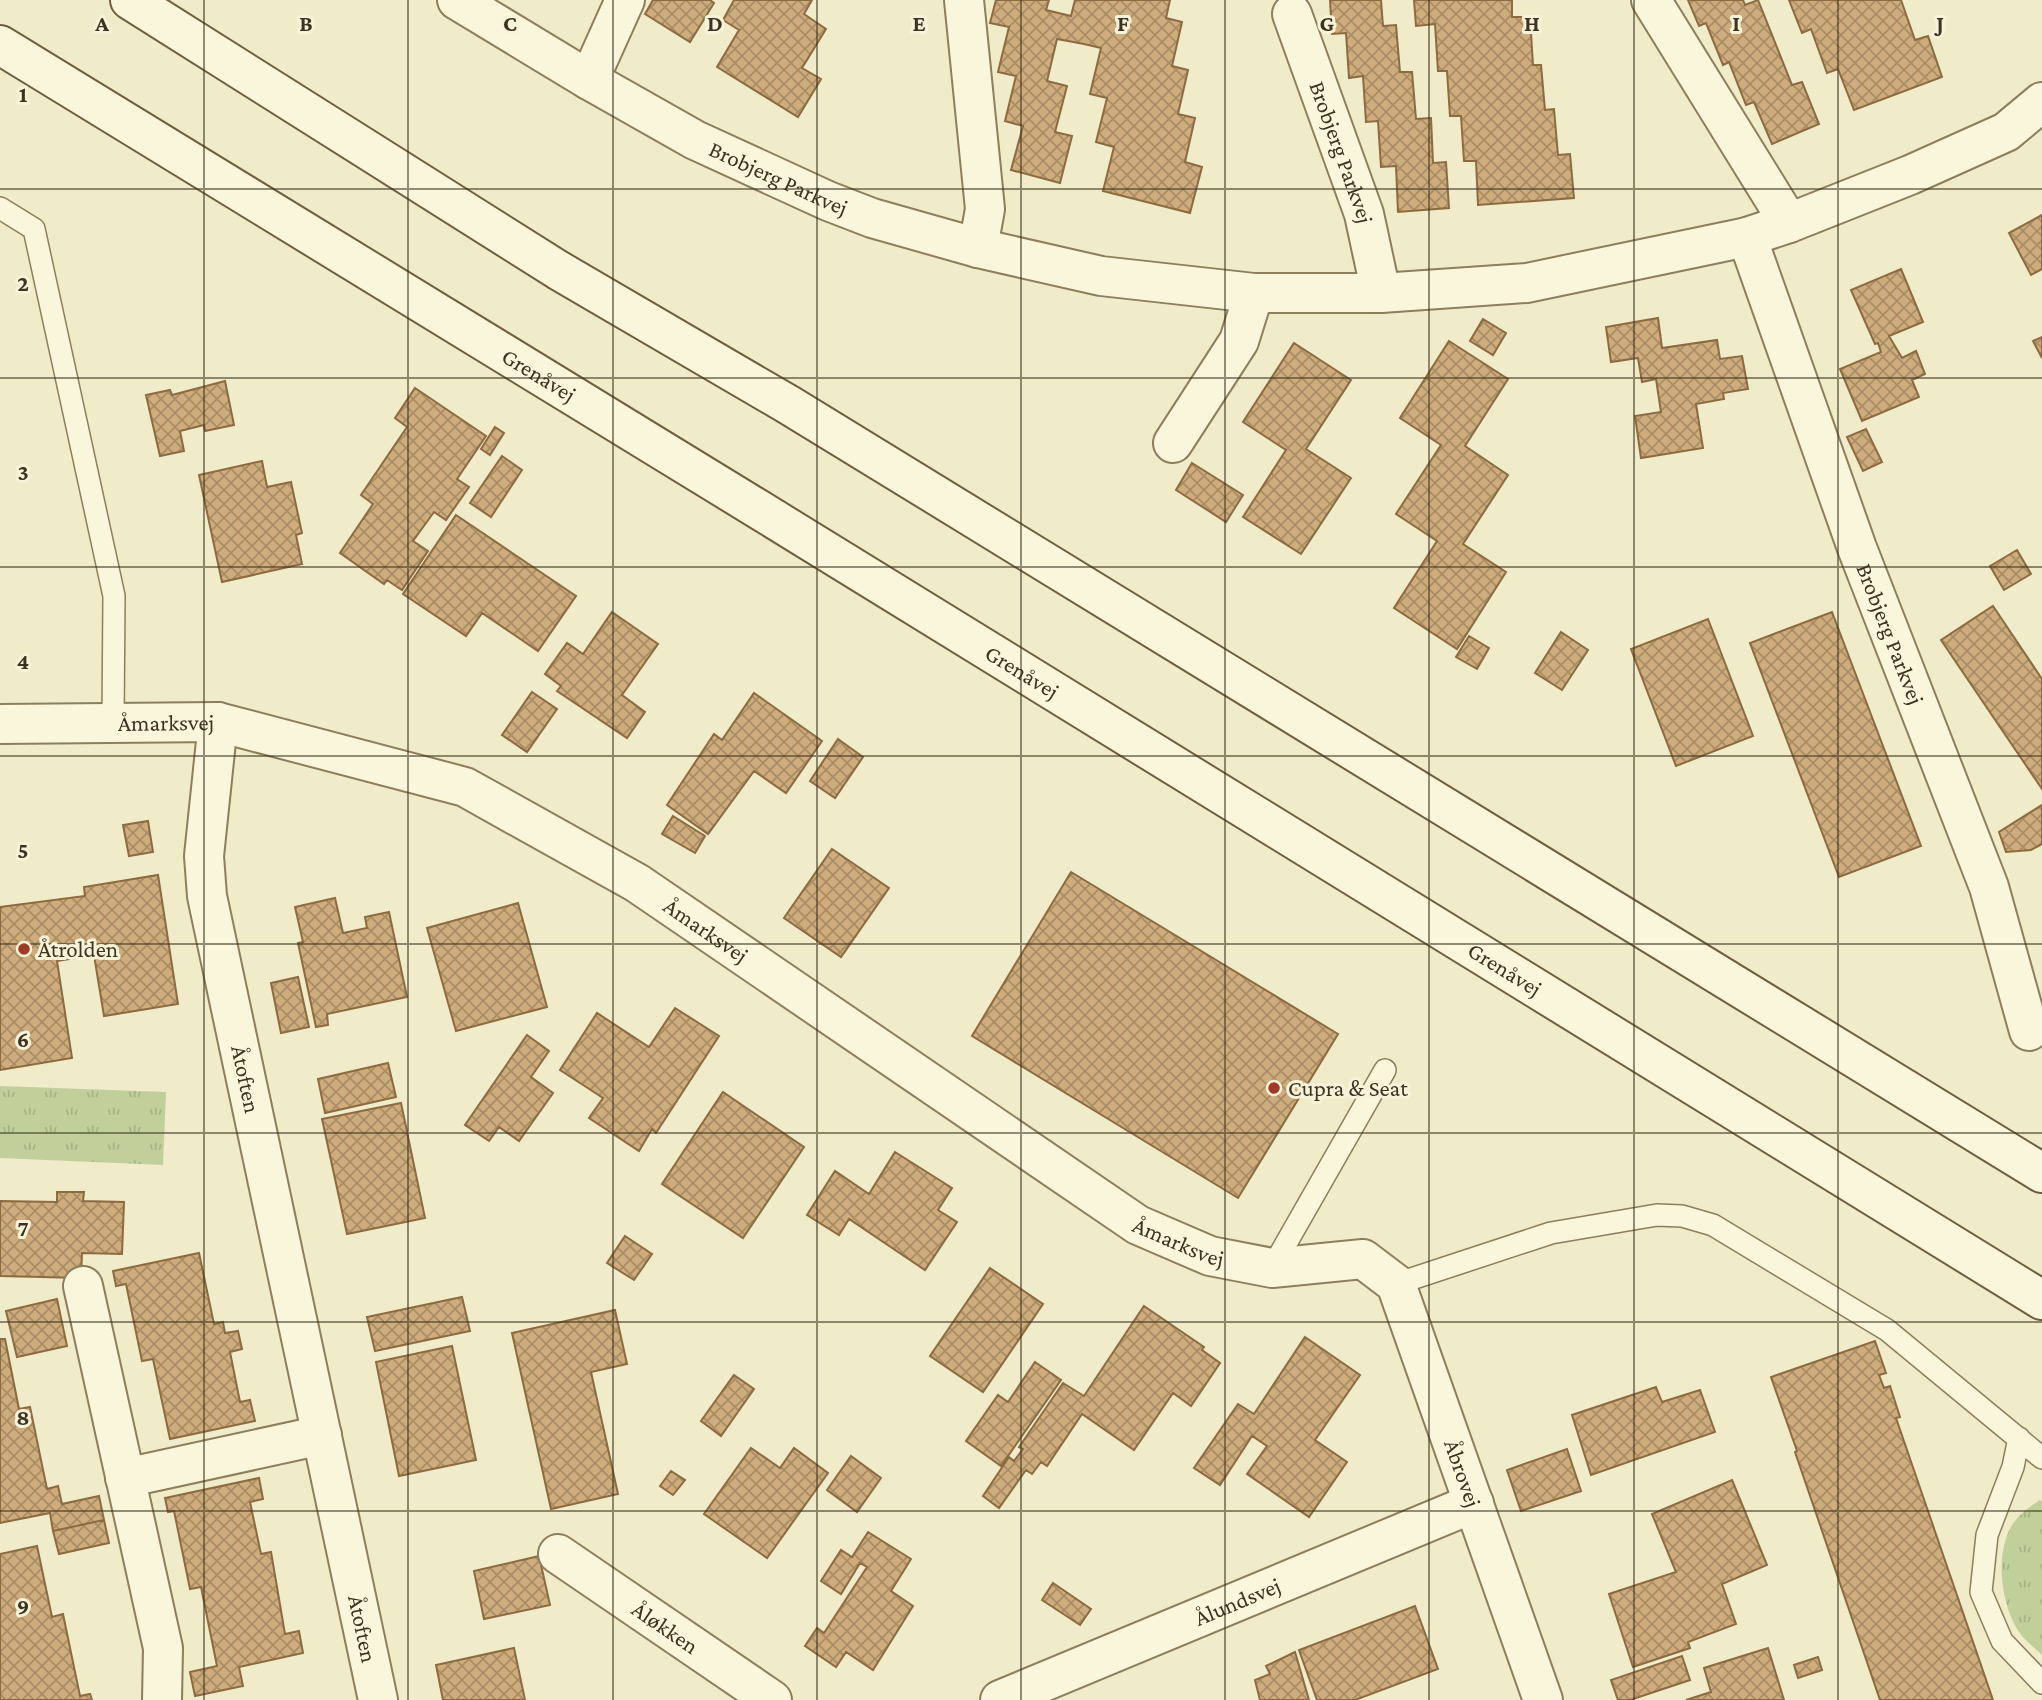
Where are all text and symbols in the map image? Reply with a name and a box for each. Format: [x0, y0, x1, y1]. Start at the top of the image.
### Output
text: A [94, 10, 109, 36]
text: B [299, 10, 313, 36]
text: C [503, 10, 517, 36]
text: D [707, 10, 723, 36]
text: E [912, 10, 926, 36]
text: F [1117, 10, 1129, 36]
text: G [1320, 10, 1335, 36]
text: H [1524, 10, 1540, 36]
text: I [1732, 10, 1740, 36]
text: J [1934, 10, 1944, 36]
street label: Brobjerg Parkvej [1304, 78, 1379, 226]
text: 1 [19, 81, 28, 107]
street label: Brobjerg Parkvej [705, 135, 851, 220]
text: 2 [17, 270, 29, 296]
street label: Grenåvej [497, 343, 581, 407]
text: 3 [17, 459, 29, 485]
street label: Brobjerg Parkvej [1851, 560, 1930, 708]
street label: Grenåvej [981, 639, 1064, 704]
text: 4 [17, 648, 29, 674]
street label: Åmarksvej [118, 709, 214, 736]
text: 5 [17, 837, 29, 863]
street label: Åmarksvej [659, 892, 753, 968]
place label: Åtrolden [38, 936, 118, 962]
street label: Grenåvej [1463, 937, 1546, 1002]
marker: Åtrolden [16, 941, 32, 957]
text: 6 [17, 1026, 29, 1052]
street label: Åtoften [226, 1043, 266, 1115]
place label: Cupra & Seat [1288, 1075, 1408, 1101]
marker: Cupra & Seat [1266, 1080, 1282, 1096]
street label: Åmarksvej [1129, 1211, 1226, 1271]
text: 7 [17, 1215, 29, 1241]
text: 8 [16, 1404, 30, 1430]
street label: Åbrovej [1439, 1436, 1487, 1511]
street label: Ålundsvej [1190, 1572, 1284, 1631]
text: 9 [17, 1593, 29, 1619]
street label: Åtoften [343, 1593, 383, 1665]
street label: Åløkken [627, 1595, 704, 1659]

